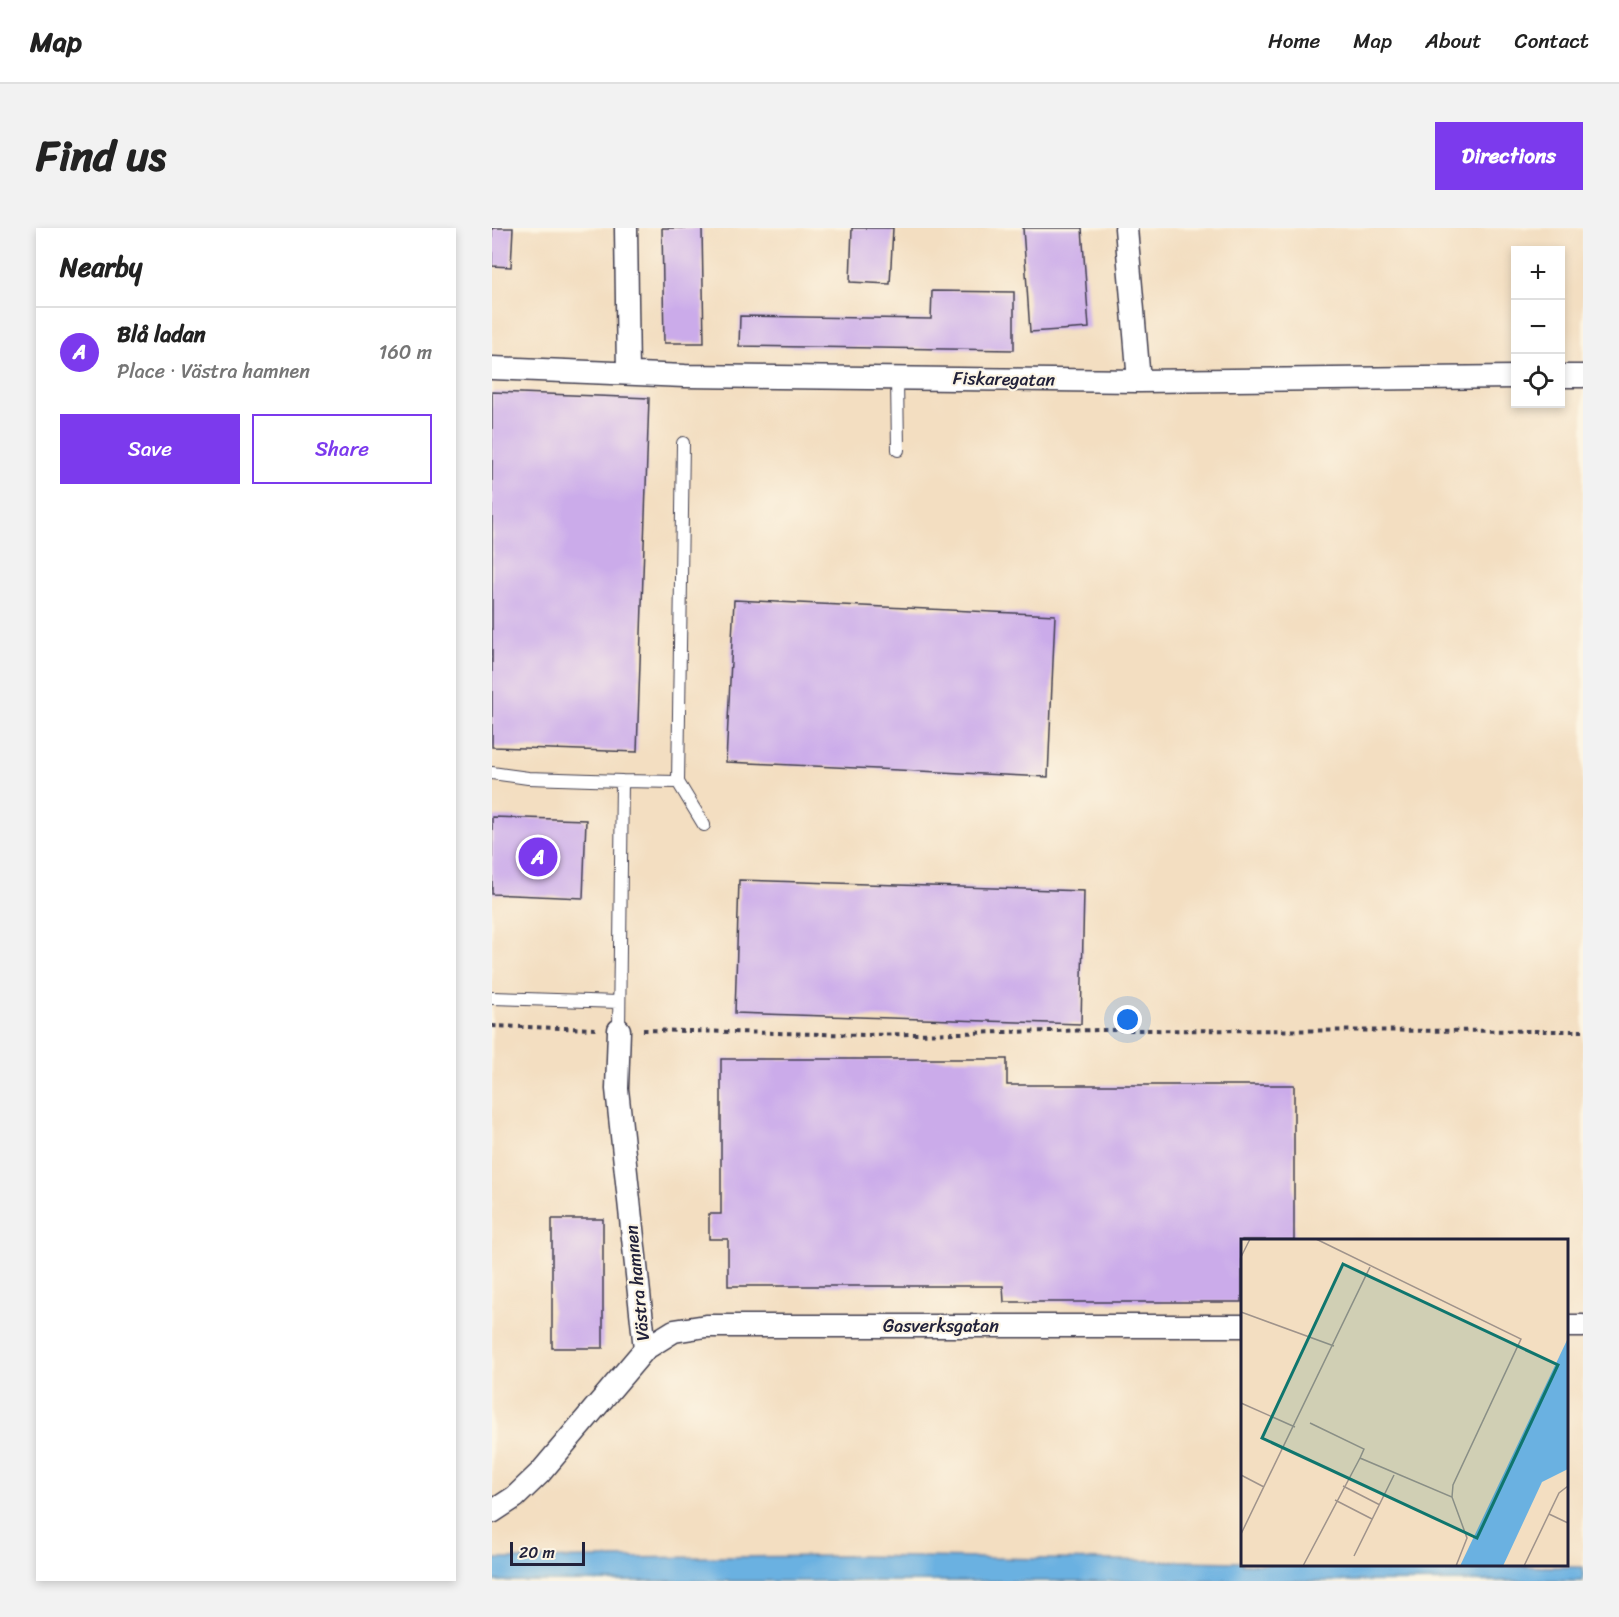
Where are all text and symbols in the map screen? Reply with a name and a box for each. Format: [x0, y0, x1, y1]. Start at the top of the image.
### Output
text: Map [30, 17, 82, 66]
text: Home [1268, 22, 1320, 60]
text: Map [1353, 22, 1392, 60]
text: About [1425, 22, 1482, 60]
text: Contact [1515, 22, 1589, 60]
text: Find us [36, 119, 166, 193]
button: Directions [1435, 122, 1583, 190]
text: Nearby [60, 244, 142, 290]
map controls [1511, 246, 1565, 408]
button: + [1511, 246, 1565, 300]
button: − [1511, 300, 1565, 354]
text: Blå ladan [117, 315, 206, 354]
text: A [73, 335, 86, 370]
text: 160 m [379, 335, 432, 370]
text: Place · Västra hamnen [117, 354, 310, 389]
button: locate [1511, 354, 1565, 408]
street label: Fiskaregatan [952, 362, 1056, 396]
button: Save [60, 414, 240, 484]
button: Share [252, 414, 432, 484]
pin: A [518, 834, 558, 880]
your location [1113, 1005, 1142, 1034]
street label: Västra hamnen [615, 1223, 659, 1342]
inset map [1241, 1239, 1568, 1566]
street label: Gasverksgatan [883, 1310, 999, 1342]
text: 20 m [519, 1538, 555, 1567]
scale bar [510, 1539, 585, 1566]

